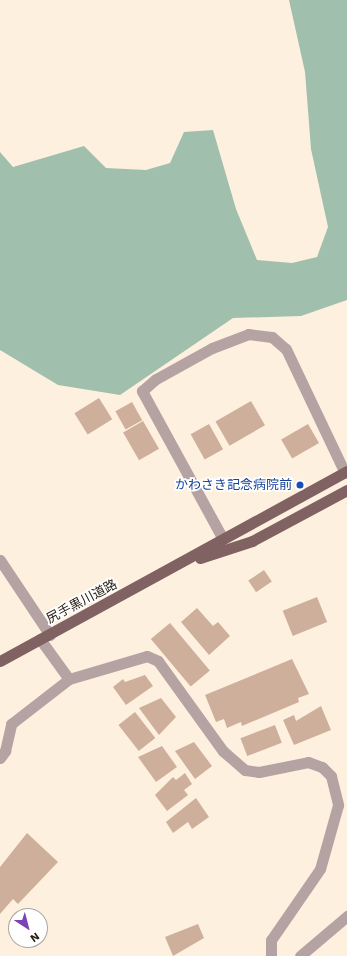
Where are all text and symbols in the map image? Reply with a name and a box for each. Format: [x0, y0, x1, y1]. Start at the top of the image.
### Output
place label: かわさき記念病院前 [175, 477, 292, 493]
marker: かわさき記念病院前 [295, 480, 305, 490]
street label: 尻手黒川道路 [44, 577, 120, 627]
north arrow [8, 908, 48, 948]
text: N [28, 930, 42, 945]

